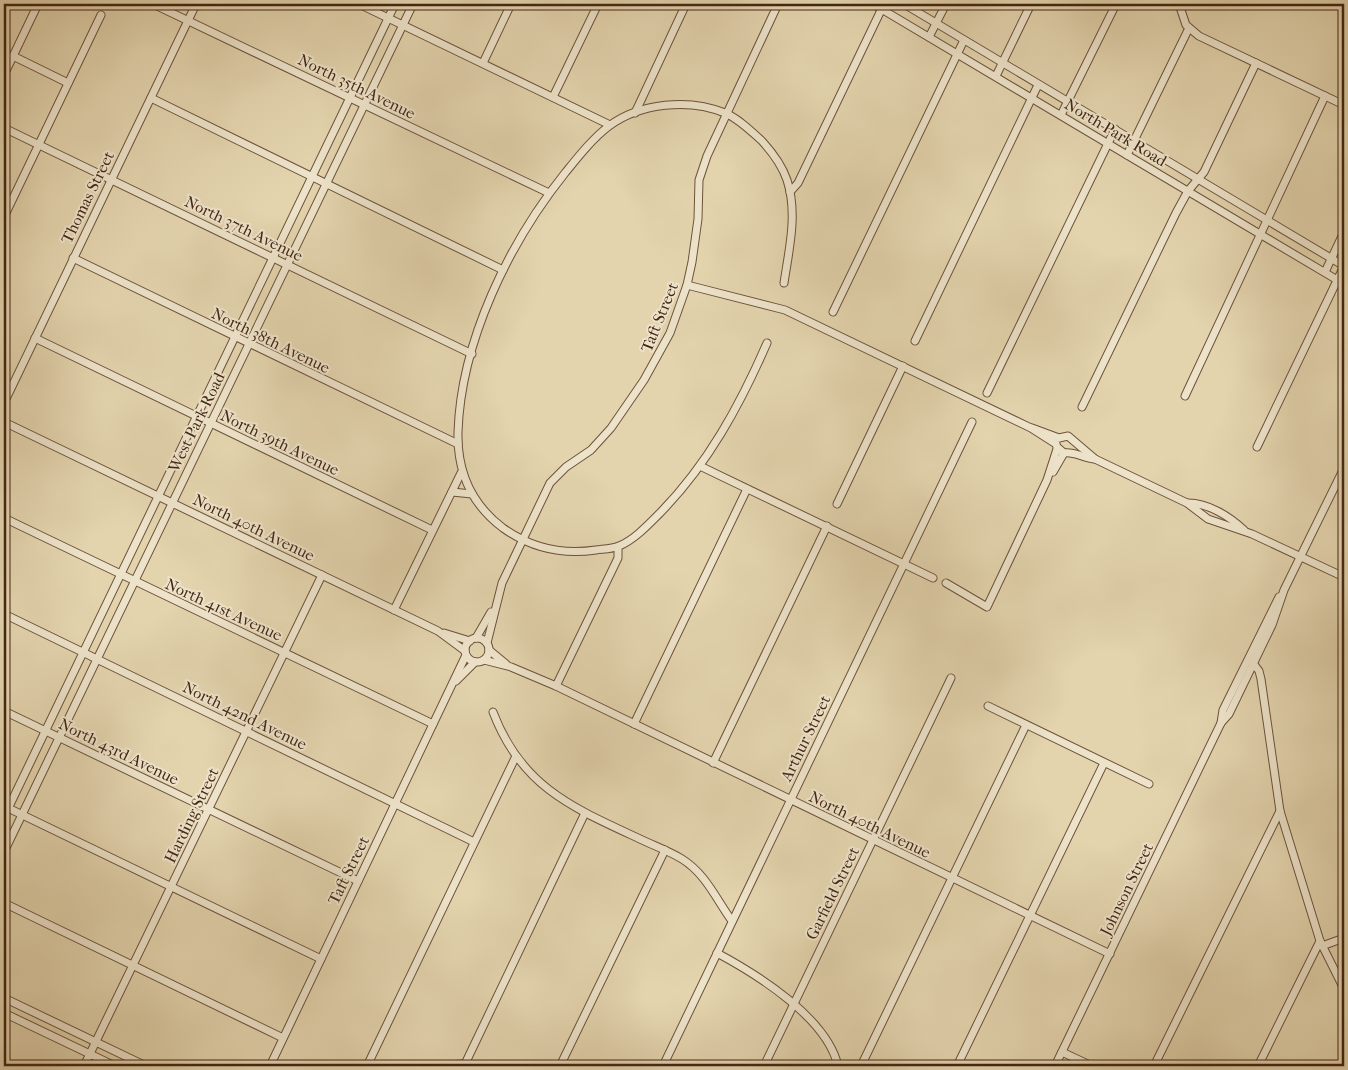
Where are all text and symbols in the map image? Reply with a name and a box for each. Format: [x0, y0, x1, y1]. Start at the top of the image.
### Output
street label: North 35th Avenue [295, 50, 419, 123]
street label: North Park Road [1061, 94, 1170, 171]
street label: Thomas Street [57, 148, 118, 246]
street label: North 37th Avenue [182, 192, 306, 265]
street label: Taft Street [637, 279, 682, 355]
street label: North 38th Avenue [209, 304, 333, 377]
street label: West Park Road [164, 369, 229, 476]
street label: North 39th Avenue [217, 406, 342, 479]
street label: North 40th Avenue [190, 490, 318, 565]
street label: North 41st Avenue [162, 574, 285, 645]
street label: North 42nd Avenue [180, 677, 310, 754]
street label: Arthur Street [776, 692, 835, 785]
street label: North 43rd Avenue [56, 714, 182, 789]
street label: Harding Street [160, 764, 223, 866]
street label: North 40th Avenue [806, 787, 934, 862]
street label: Taft Street [324, 833, 373, 907]
street label: Johnson Street [1095, 839, 1157, 940]
street label: Garfield Street [802, 843, 863, 943]

